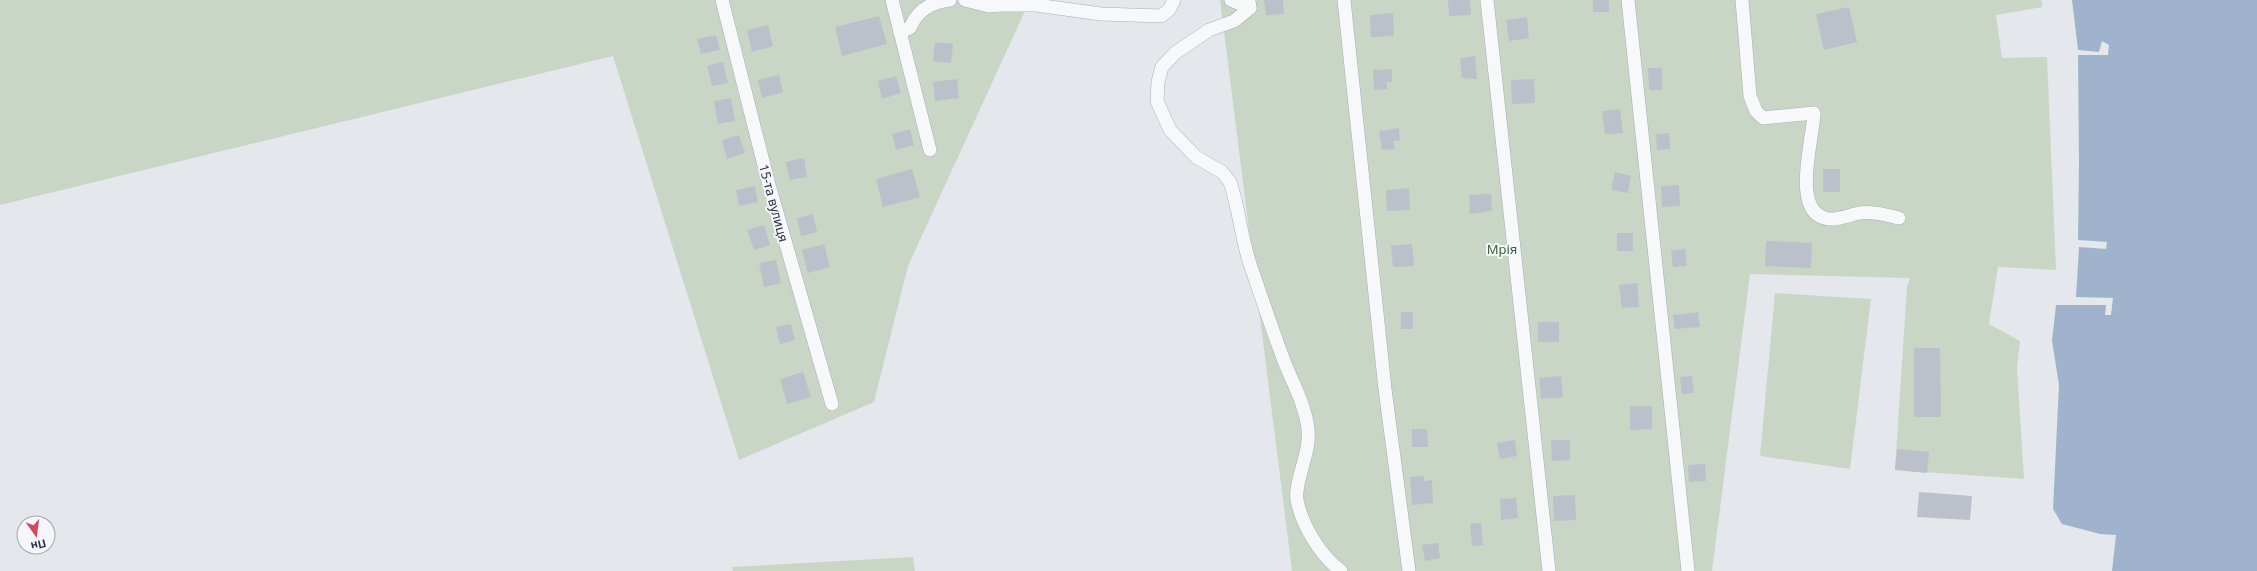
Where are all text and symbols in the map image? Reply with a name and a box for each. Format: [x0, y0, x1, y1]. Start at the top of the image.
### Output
street label: 15-та вулиця [755, 162, 793, 244]
park label: Мрія [1487, 240, 1517, 258]
north arrow [16, 515, 56, 555]
text: Пн [29, 536, 48, 554]

